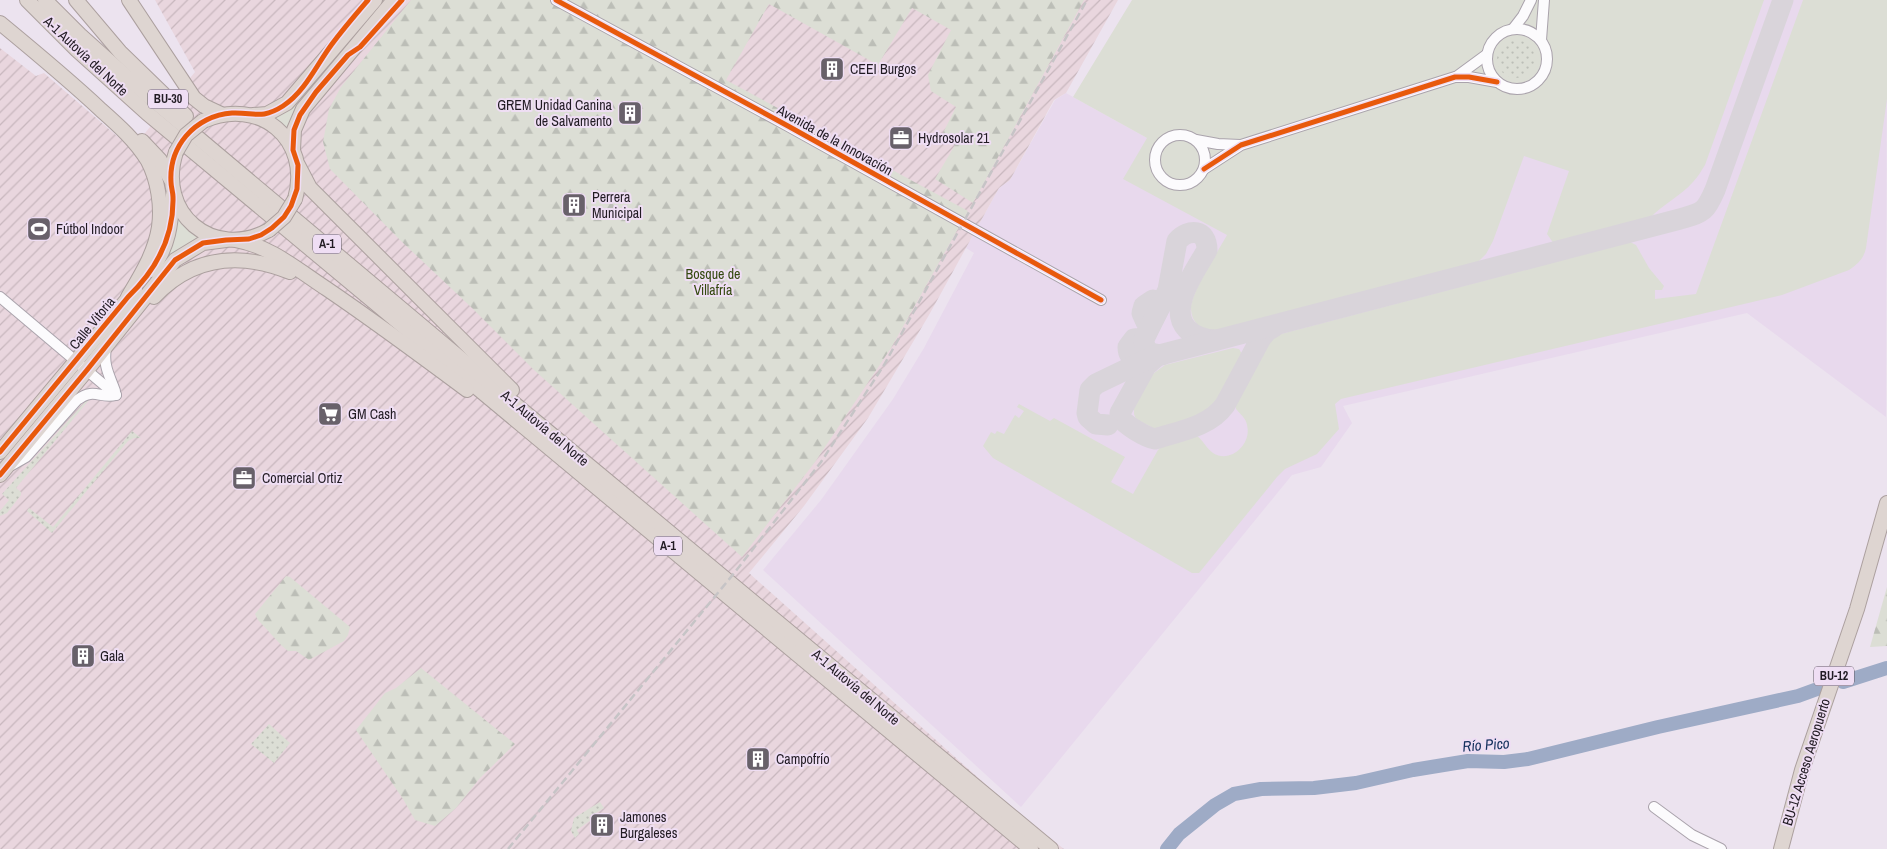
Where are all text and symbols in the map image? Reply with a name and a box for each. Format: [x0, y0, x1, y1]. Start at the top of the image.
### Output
street label: A-1 Autovía del Norte [39, 12, 132, 100]
building icon: CEEI Burgos [819, 56, 845, 82]
place label: CEEI Burgos [850, 60, 917, 78]
road number: BU-30 [148, 90, 188, 108]
place label: GREM Unidad Canina de Salvamento [497, 96, 613, 130]
building icon: GREM Unidad Canina de Salvamento [617, 100, 643, 126]
street label: Avenida de la Innovación [773, 100, 896, 179]
office icon: Hydrosolar 21 [888, 125, 914, 151]
place label: Hydrosolar 21 [918, 129, 990, 147]
place label: Perrera Municipal [592, 188, 642, 222]
building icon: Perrera Municipal [561, 192, 587, 218]
sports icon: Fútbol Indoor [26, 216, 52, 242]
place label: Fútbol Indoor [56, 220, 124, 238]
road number: A-1 [313, 234, 341, 253]
park label: Bosque de Villafría [686, 265, 740, 299]
street label: Calle Vitoria [65, 292, 119, 353]
street label: A-1 Autovía del Norte [497, 385, 593, 470]
supermarket icon: GM Cash [317, 401, 343, 427]
place label: GM Cash [348, 405, 396, 423]
office icon: Comercial Ortiz [231, 465, 257, 491]
place label: Comercial Ortiz [262, 469, 343, 487]
road number: A-1 [654, 536, 682, 556]
building icon: Gala [70, 643, 96, 669]
street label: A-1 Autovía del Norte [808, 644, 904, 729]
place label: Gala [100, 647, 125, 665]
road number: BU-12 [1814, 666, 1854, 686]
street label: BU-12 Acceso Aeropuerto [1778, 696, 1834, 828]
water label: Río Pico [1462, 732, 1510, 757]
building icon: Campofrío [745, 746, 771, 772]
place label: Campofrío [776, 750, 830, 768]
place label: Jamones Burgaleses [620, 808, 678, 842]
building icon: Jamones Burgaleses [589, 812, 615, 838]

